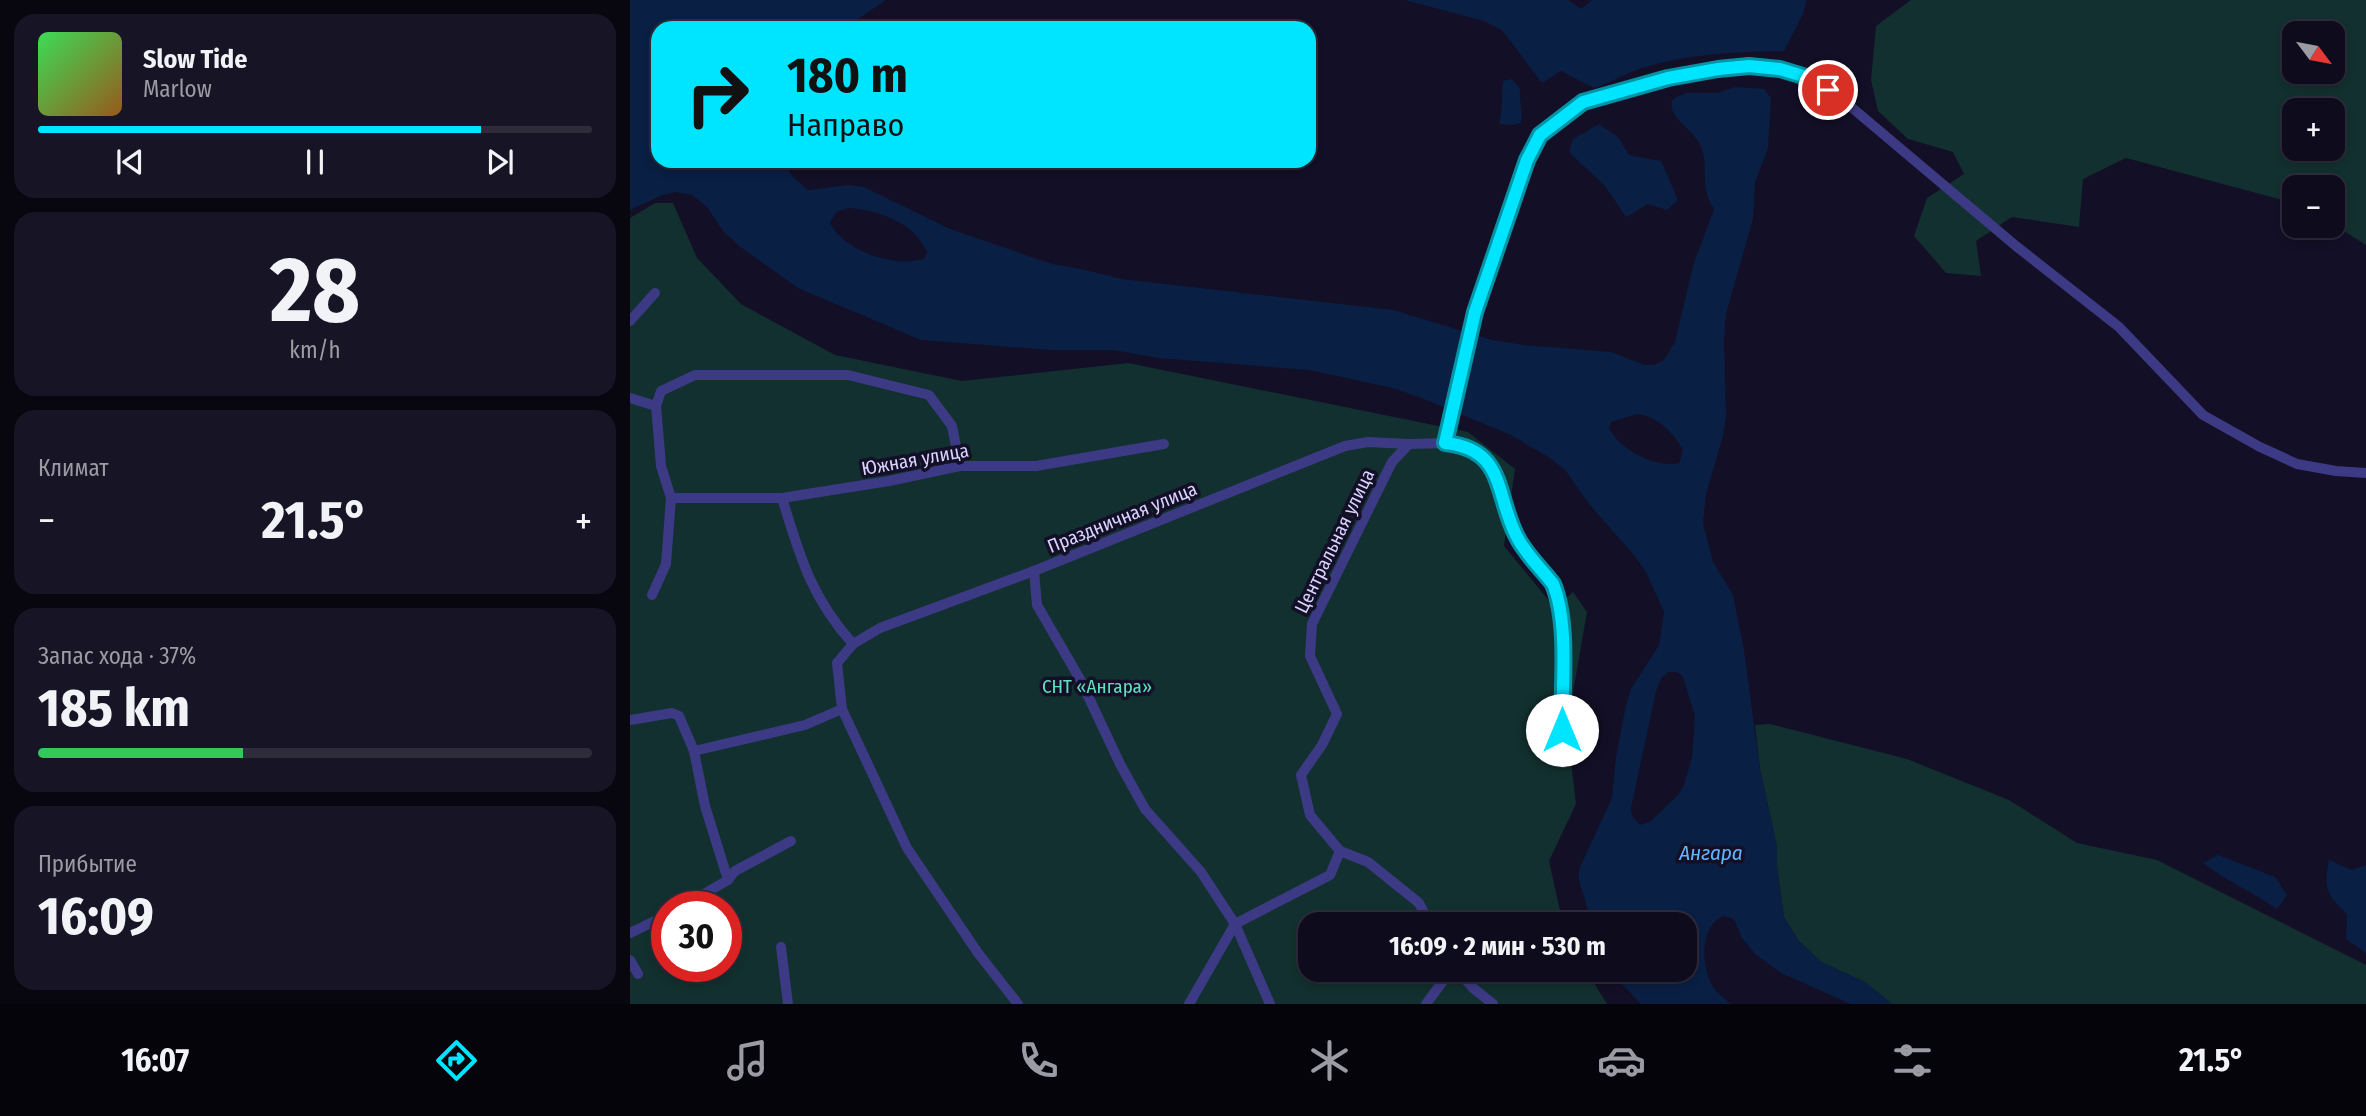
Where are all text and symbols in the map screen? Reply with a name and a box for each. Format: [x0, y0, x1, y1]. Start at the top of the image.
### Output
north arrow [2282, 21, 2345, 84]
map controls [2282, 21, 2345, 238]
text: Slow Tide [143, 44, 247, 75]
text: 180 m [787, 46, 908, 105]
icon: right [672, 49, 763, 140]
pin [1798, 60, 1858, 120]
icon: arrive [1809, 71, 1847, 109]
text: Marlow [143, 75, 212, 103]
button: + [2282, 98, 2345, 161]
text: Направо [787, 106, 904, 144]
icon: previous [111, 143, 149, 181]
icon: pause [296, 143, 334, 181]
icon: next [481, 143, 519, 181]
button: − [2282, 175, 2345, 238]
text: 28 [270, 236, 360, 345]
text: km/h [289, 336, 341, 364]
street label: Южная улица [860, 439, 970, 480]
text: Климат [38, 454, 109, 482]
street label: Центральная улица [1290, 465, 1379, 617]
street label: Праздничная улица [1044, 477, 1200, 558]
text: 21.5° [261, 489, 368, 552]
text: − [38, 498, 55, 544]
text: + [575, 498, 592, 544]
text: Запас хода · 37% [38, 642, 196, 670]
park label: СНТ «Ангара» [1042, 675, 1152, 698]
text: 185 km [38, 677, 190, 740]
position arrow [1525, 693, 1599, 767]
water label: Ангара [1678, 840, 1743, 866]
text: Прибытие [38, 850, 137, 878]
text: 16:09 [38, 885, 154, 948]
speed limit sign: 30 [651, 891, 742, 982]
text: 16:09 · 2 мин · 530 m [1389, 931, 1606, 962]
icon: directions [432, 1036, 481, 1085]
icon: music [723, 1036, 772, 1085]
icon: phone [1014, 1036, 1063, 1085]
icon: climate [1305, 1036, 1354, 1085]
icon: car [1597, 1036, 1646, 1085]
icon: filters [1888, 1036, 1937, 1085]
text: 16:07 [121, 1041, 189, 1079]
text: 21.5° [2179, 1041, 2245, 1079]

